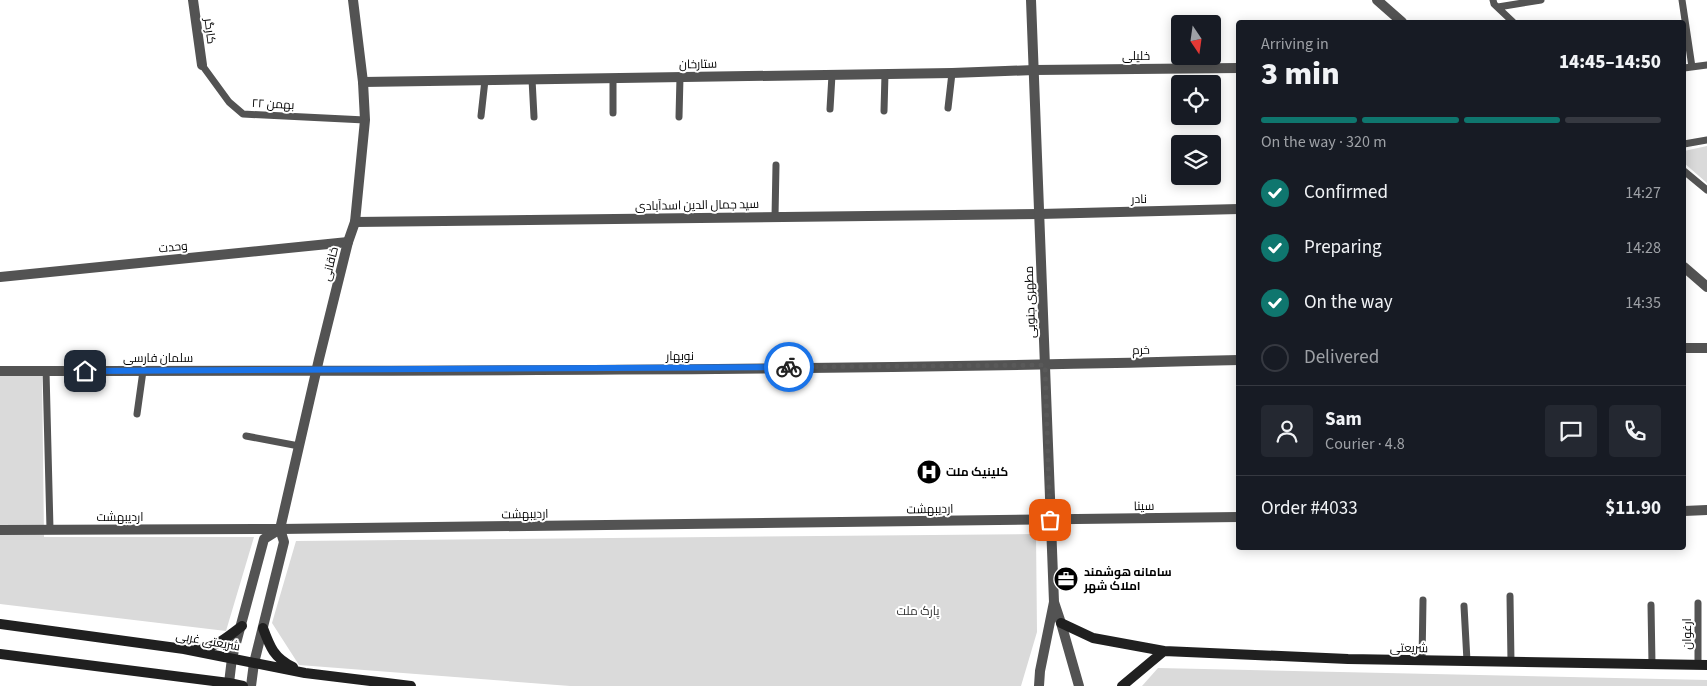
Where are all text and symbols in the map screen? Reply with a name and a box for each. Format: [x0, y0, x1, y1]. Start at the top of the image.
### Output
north arrow [1171, 15, 1221, 65]
map controls [1171, 15, 1221, 185]
street label: کارگر [199, 16, 220, 45]
text: Arriving in [1261, 33, 1329, 55]
street label: خلیلی [1122, 48, 1150, 65]
text: 14:45–14:50 [1559, 49, 1661, 76]
text: 3 min [1261, 51, 1340, 97]
street label: ستارخان [679, 56, 717, 73]
button: locate [1171, 75, 1221, 125]
street label: ۲۲ بهمن [251, 95, 295, 114]
text: On the way · 320 m [1261, 131, 1386, 153]
button: layers [1171, 135, 1221, 185]
icon: check [1261, 179, 1289, 207]
text: Confirmed [1304, 179, 1388, 206]
text: 14:27 [1625, 182, 1661, 204]
street label: نادر [1130, 191, 1147, 208]
street label: سید جمال الدین اسدآبادی [635, 196, 759, 215]
icon: check [1261, 234, 1289, 262]
text: Preparing [1304, 234, 1382, 261]
text: 14:28 [1625, 237, 1661, 259]
street label: وحدت [158, 238, 188, 257]
street label: خاقانی [318, 245, 343, 283]
street label: مطهری جنوبی [1021, 266, 1040, 338]
icon: check [1261, 289, 1289, 317]
text: On the way [1304, 289, 1393, 316]
text: 14:35 [1625, 292, 1661, 314]
courier [764, 342, 814, 392]
street label: خرم [1132, 342, 1150, 359]
text: Delivered [1304, 344, 1379, 371]
street label: نوبهار [665, 348, 694, 365]
pin [64, 350, 106, 392]
street label: سلمان فارسی [123, 350, 193, 367]
icon: bike [775, 353, 803, 381]
icon: home [71, 357, 99, 385]
button: person [1261, 405, 1313, 457]
button: chat [1545, 405, 1597, 457]
button: phone [1609, 405, 1661, 457]
text: Sam [1325, 406, 1362, 433]
text: Courier · 4.8 [1325, 433, 1405, 455]
hospital icon: کلینیک ملت [916, 459, 942, 485]
place label: کلینیک ملت [946, 464, 1008, 481]
text: Order #4033 [1261, 495, 1358, 522]
text: $11.90 [1605, 495, 1661, 522]
street label: سینا [1134, 498, 1154, 515]
pin [1029, 499, 1071, 541]
street label: اردیبهشت [906, 501, 954, 518]
street label: اردیبهشت [501, 506, 549, 523]
icon: bag [1036, 506, 1064, 534]
street label: اردیبهشت [97, 509, 143, 526]
place label: سامانه هوشمند املاک شهر [1083, 564, 1172, 595]
office icon: سامانه هوشمند املاک شهر [1053, 566, 1079, 592]
park label: پارک ملت [897, 603, 940, 620]
street label: ارغوان [1679, 618, 1696, 650]
street label: شریعتی غربی [174, 627, 242, 656]
street label: شریعتی [1390, 640, 1428, 657]

